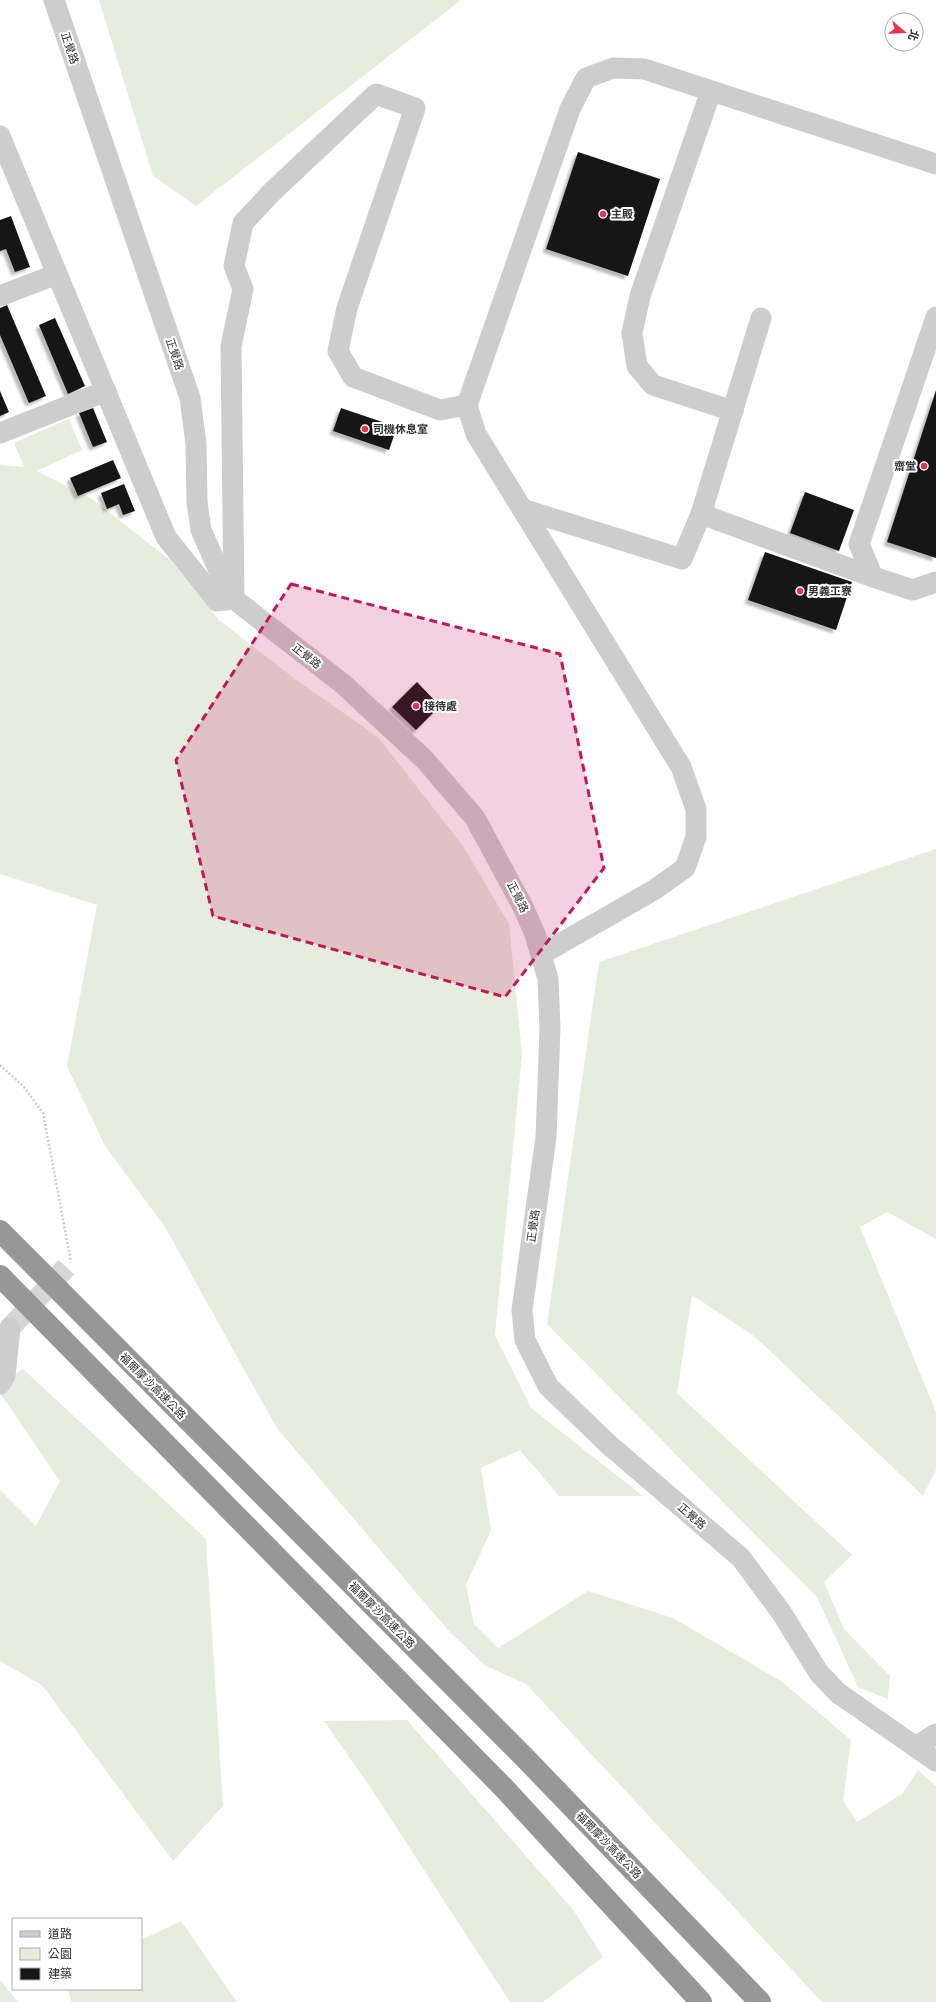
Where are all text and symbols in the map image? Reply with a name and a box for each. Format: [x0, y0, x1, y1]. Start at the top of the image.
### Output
north arrow [884, 12, 924, 52]
text: 北 [905, 28, 921, 42]
street label: 正覺路 [58, 30, 81, 66]
place label: 主殿 [611, 208, 633, 221]
marker: 主殿 [598, 209, 608, 219]
street label: 正覺路 [163, 336, 186, 372]
place label: 司機休息室 [373, 423, 428, 436]
marker: 司機休息室 [360, 424, 370, 434]
place label: 齋堂 [894, 460, 916, 473]
marker: 齋堂 [919, 461, 929, 471]
place label: 男義工寮 [808, 585, 852, 598]
marker: 男義工寮 [795, 586, 805, 596]
street label: 正覺路 [290, 641, 324, 672]
place label: 接待處 [424, 700, 457, 713]
marker: 接待處 [411, 701, 421, 711]
street label: 正覺路 [504, 880, 531, 915]
street label: 正覺路 [525, 1209, 542, 1243]
street label: 福爾摩沙高速公路 [117, 1351, 188, 1422]
street label: 正覺路 [675, 1501, 708, 1532]
street label: 福爾摩沙高速公路 [346, 1580, 417, 1651]
street label: 福爾摩沙高速公路 [573, 1809, 644, 1882]
legend [12, 1918, 142, 1990]
text: 道路 [48, 1927, 72, 1941]
text: 公園 [48, 1947, 72, 1961]
text: 建築 [48, 1967, 72, 1981]

